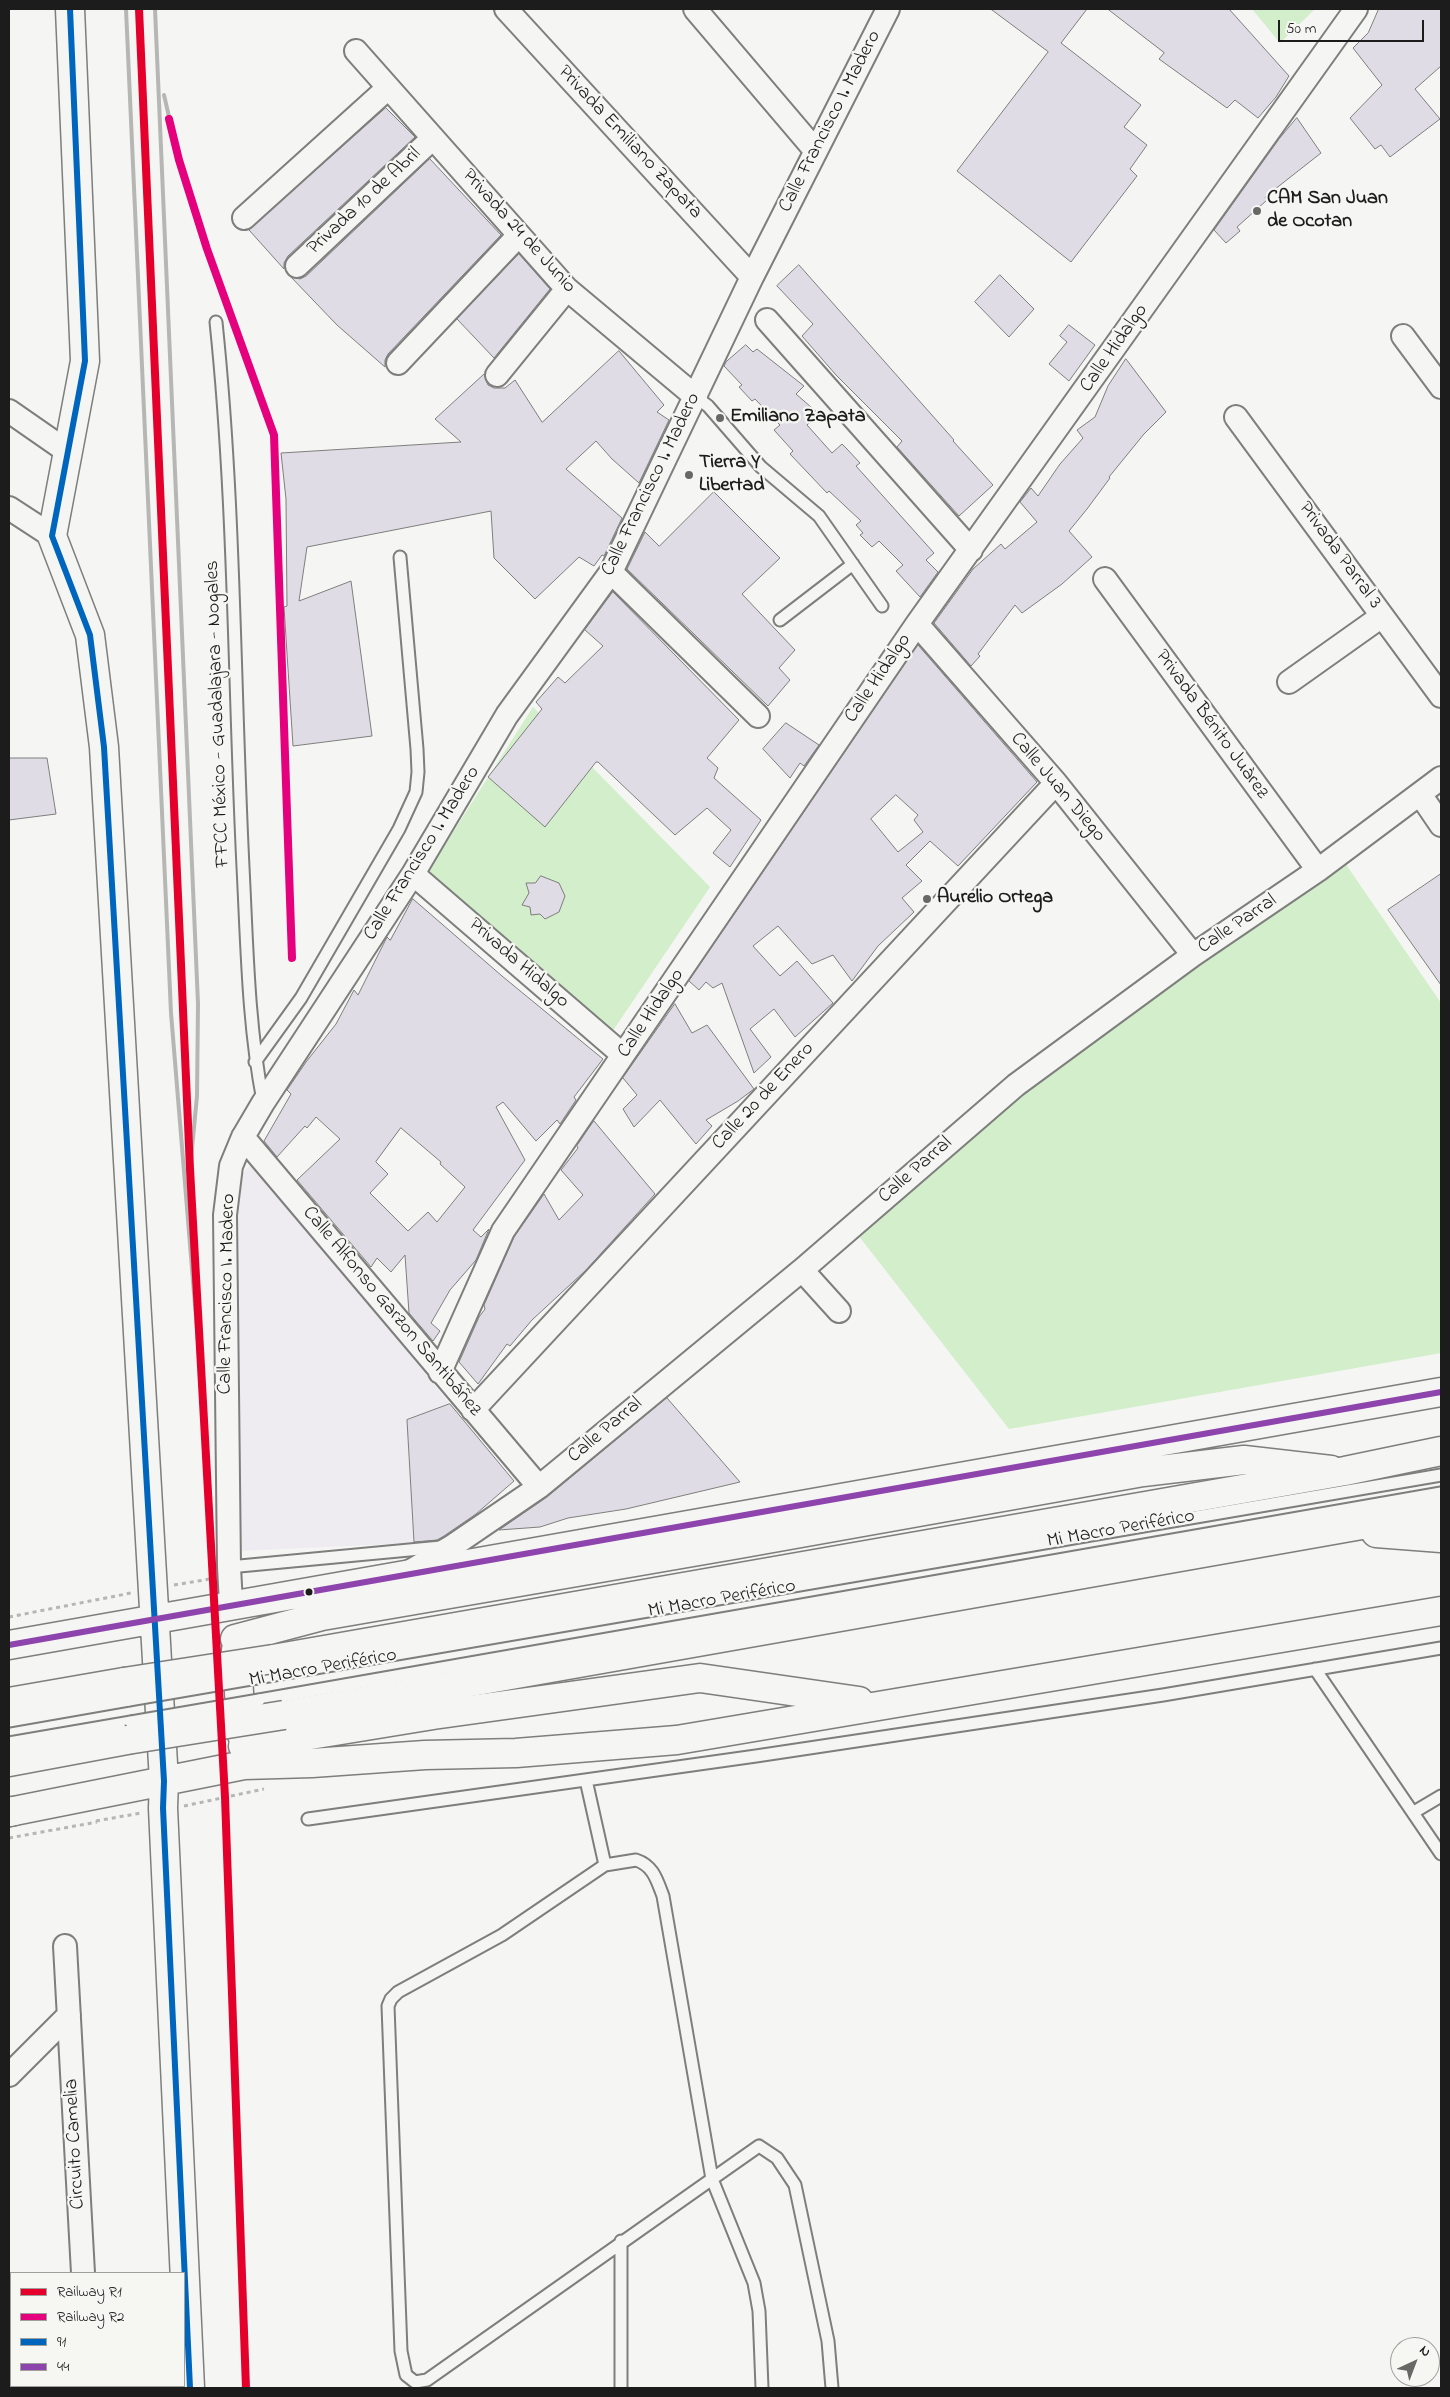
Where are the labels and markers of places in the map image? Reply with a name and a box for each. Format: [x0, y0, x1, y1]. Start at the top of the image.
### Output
place label: CAM San Juan de Ocotan [1267, 188, 1388, 235]
marker: CAM San Juan de Ocotan [1251, 205, 1263, 217]
place label: Emiliano Zapata [730, 406, 866, 430]
marker: Emiliano Zapata [714, 412, 726, 424]
place label: Tierra Y Libertad [699, 452, 764, 499]
marker: Tierra Y Libertad [683, 469, 695, 481]
place label: Aurelio Ortega [937, 887, 1053, 911]
marker: Aurelio Ortega [921, 893, 933, 905]
unlabelled marker [304, 1587, 314, 1597]

